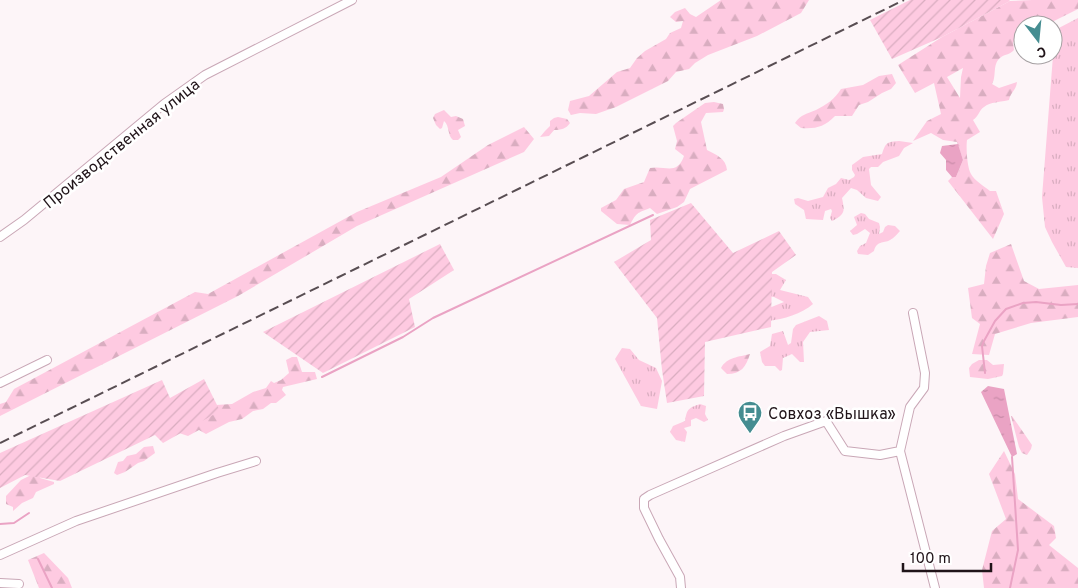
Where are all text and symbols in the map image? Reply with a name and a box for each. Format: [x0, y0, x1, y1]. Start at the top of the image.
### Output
north arrow [1013, 15, 1063, 65]
text: С [1034, 42, 1048, 60]
street label: Производственная улица [40, 75, 204, 214]
bus stop icon: Совхоз «Вышка» [737, 400, 763, 434]
place label: Совхоз «Вышка» [768, 405, 896, 425]
scale bar [903, 540, 990, 572]
text: 100 m [910, 550, 951, 569]

